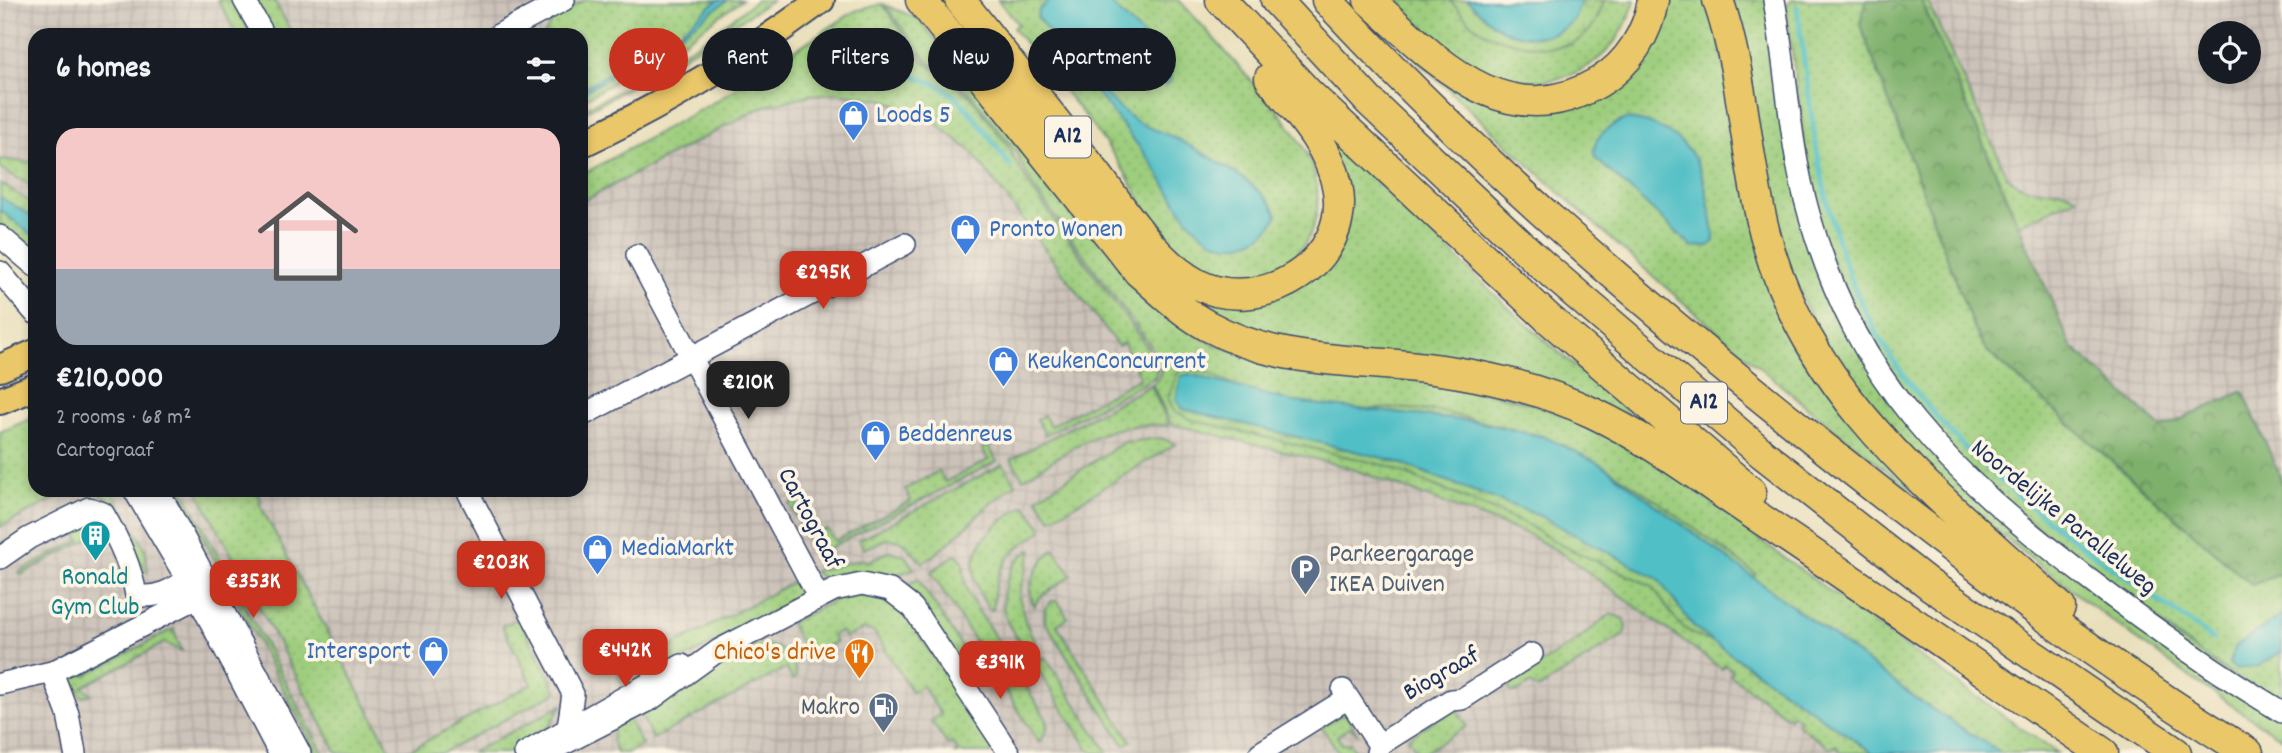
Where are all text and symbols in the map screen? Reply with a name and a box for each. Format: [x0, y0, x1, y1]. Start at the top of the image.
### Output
map controls [2198, 21, 2261, 84]
button: locate [2198, 21, 2261, 84]
chip: Buy [609, 28, 688, 91]
chip: Rent [702, 28, 793, 91]
chip: Filters [807, 28, 914, 91]
chip: New [928, 28, 1014, 91]
chip: Apartment [1028, 28, 1176, 91]
text: 6 homes [56, 49, 151, 92]
icon: filters [522, 51, 560, 89]
place label: Loods 5 [876, 98, 951, 135]
shop icon: Loods 5 [836, 99, 870, 143]
road number: A12 [1045, 117, 1091, 158]
icon: home [245, 173, 371, 299]
place label: Pronto Wonen [989, 212, 1123, 249]
shop icon: Pronto Wonen [949, 213, 983, 257]
pin: €295K [774, 252, 872, 311]
text: €295K [796, 257, 850, 290]
place label: KeukenConcurrent [1027, 344, 1207, 381]
shop icon: KeukenConcurrent [987, 345, 1021, 389]
text: €210,000 [56, 359, 164, 402]
pin: €210K [699, 362, 797, 421]
text: €210K [722, 367, 774, 400]
road number: A12 [1681, 382, 1727, 424]
text: 2 rooms · 68 m² [56, 402, 192, 435]
place label: Beddenreus [898, 417, 1013, 454]
shop icon: Beddenreus [858, 418, 892, 462]
street label: Noordelijke Parallelweg [1962, 431, 2164, 605]
text: Cartograaf [56, 435, 154, 468]
street label: Cartograaf [767, 462, 852, 577]
building icon: Ronald Gym Club [78, 518, 112, 562]
place label: MediaMarkt [621, 531, 735, 568]
shop icon: MediaMarkt [581, 532, 615, 576]
place label: Parkeergarage IKEA Duiven [1329, 537, 1474, 604]
pin: €203K [452, 542, 550, 601]
text: €203K [473, 547, 529, 580]
parking icon: Parkeergarage IKEA Duiven [1289, 553, 1323, 597]
place label: Ronald Gym Club [51, 560, 139, 627]
pin: €353K [204, 560, 302, 620]
text: €353K [226, 566, 280, 599]
pin: €442K [576, 630, 674, 689]
place label: Intersport [307, 634, 411, 671]
shop icon: Intersport [417, 635, 451, 679]
text: €442K [599, 635, 651, 668]
place label: Chico's drive [714, 635, 836, 672]
restaurant icon: Chico's drive [842, 636, 876, 680]
street label: Biograaf [1397, 638, 1488, 712]
pin: €391K [951, 642, 1049, 701]
text: €391K [975, 647, 1025, 680]
place label: Makro [801, 690, 860, 727]
fuel station icon: Makro [866, 691, 900, 735]

